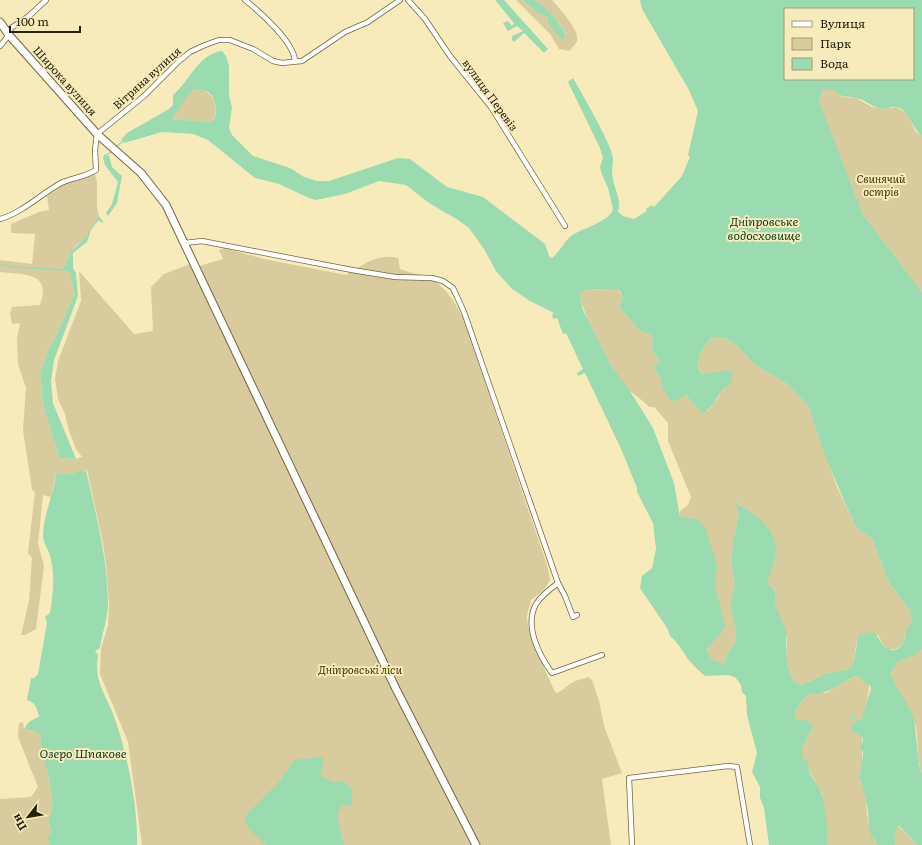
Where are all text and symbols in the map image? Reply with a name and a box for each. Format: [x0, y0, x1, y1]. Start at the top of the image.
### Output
scale bar [10, 8, 80, 34]
legend [784, 8, 914, 80]
text: 100 m [16, 12, 49, 30]
text: Вулиця [820, 14, 865, 32]
text: Парк [820, 34, 851, 52]
street label: Широка вулиця [30, 42, 102, 119]
street label: Вітряна вулиця [109, 42, 184, 112]
text: Вода [820, 54, 849, 72]
street label: вулиця Перевіз [459, 55, 522, 134]
park label: Свинячий острів [856, 170, 906, 199]
water label: Дніпровське водосховище [728, 212, 801, 244]
park label: Дніпровські ліси [318, 661, 402, 677]
water label: Озеро Шпакове [40, 744, 127, 762]
north arrow [8, 797, 48, 837]
text: Пн [7, 811, 30, 834]

